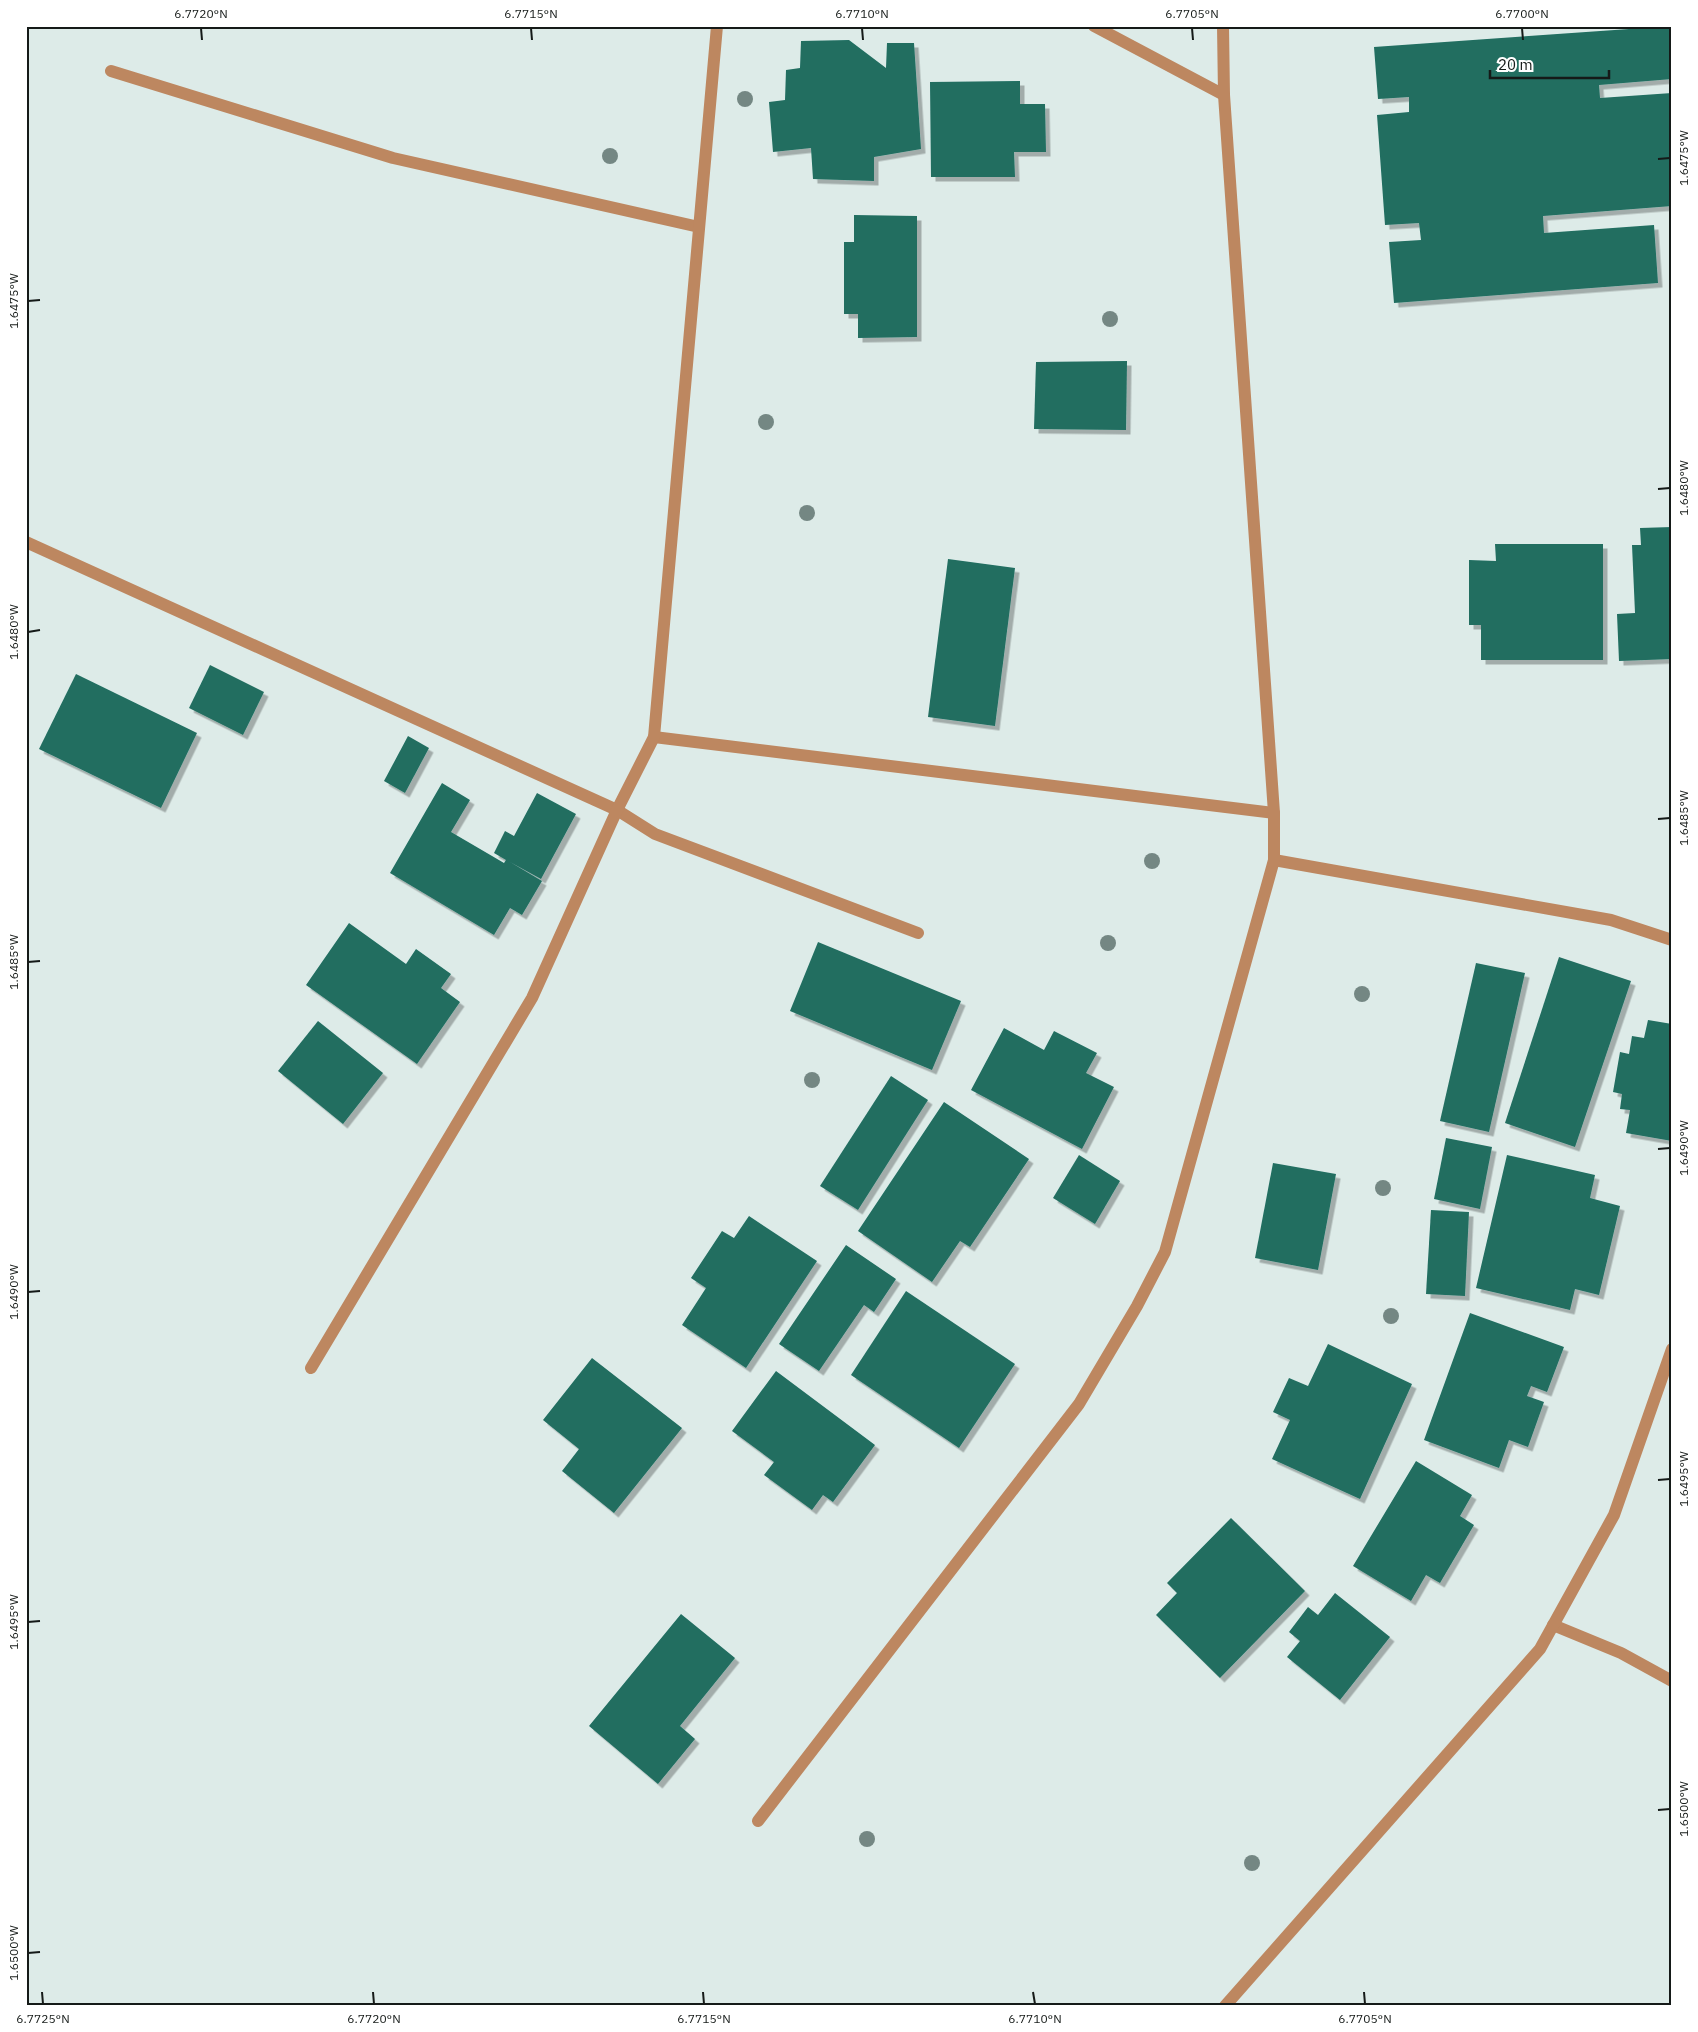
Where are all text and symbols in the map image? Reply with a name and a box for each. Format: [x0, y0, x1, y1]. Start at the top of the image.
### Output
text: 6.7720°N [174, 6, 228, 21]
text: 6.7715°N [504, 6, 558, 21]
text: 6.7710°N [835, 6, 889, 21]
text: 6.7705°N [1165, 6, 1219, 21]
text: 6.7700°N [1495, 6, 1549, 21]
scale bar [1490, 48, 1609, 80]
text: 20 m [1498, 55, 1533, 74]
text: 1.6475°W [1676, 130, 1691, 186]
text: 1.6475°W [6, 273, 21, 329]
text: 1.6480°W [1676, 460, 1691, 516]
text: 1.6480°W [6, 604, 21, 660]
text: 1.6485°W [1676, 790, 1691, 846]
text: 1.6485°W [6, 934, 21, 990]
text: 1.6490°W [1676, 1120, 1691, 1176]
text: 1.6490°W [6, 1264, 21, 1320]
text: 1.6495°W [1676, 1451, 1691, 1507]
text: 1.6495°W [6, 1594, 21, 1650]
text: 1.6500°W [1676, 1781, 1691, 1837]
text: 1.6500°W [6, 1925, 21, 1981]
text: 6.7725°N [16, 2011, 70, 2026]
text: 6.7720°N [347, 2011, 401, 2026]
text: 6.7715°N [677, 2011, 731, 2026]
text: 6.7710°N [1008, 2011, 1062, 2026]
text: 6.7705°N [1338, 2011, 1392, 2026]

